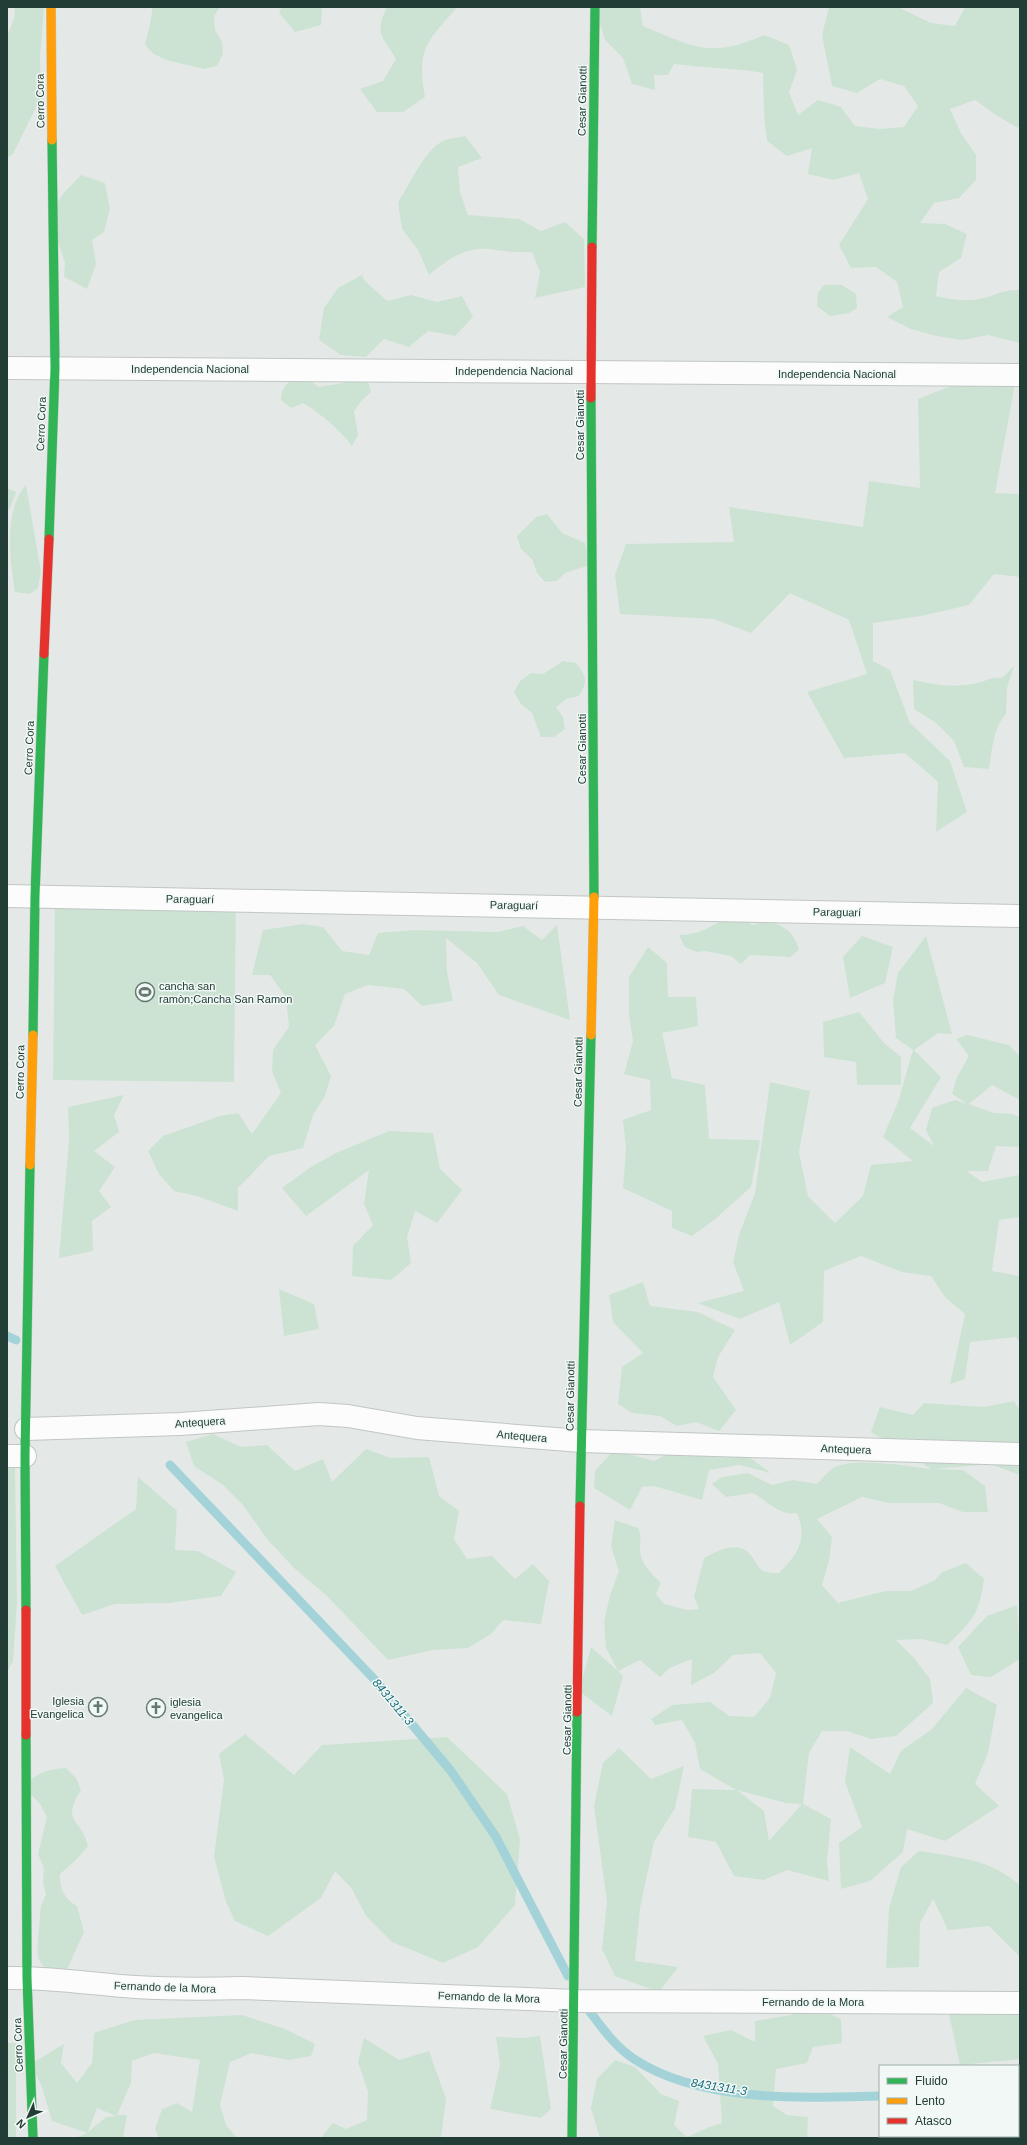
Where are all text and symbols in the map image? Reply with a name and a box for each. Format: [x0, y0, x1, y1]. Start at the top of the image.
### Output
street label: Cesar Gianotti [575, 66, 589, 136]
street label: Cerro Cora [34, 73, 46, 128]
street label: Independencia Nacional [131, 363, 249, 375]
street label: Independencia Nacional [455, 365, 573, 377]
street label: Independencia Nacional [778, 368, 896, 380]
street label: Cesar Gianotti [574, 390, 586, 460]
street label: Cerro Cora [34, 396, 48, 451]
street label: Cesar Gianotti [576, 714, 588, 784]
street label: Cerro Cora [22, 720, 36, 775]
street label: Paraguarí [166, 893, 214, 905]
street label: Paraguarí [490, 899, 538, 911]
street label: Paraguarí [813, 906, 861, 918]
place label: cancha san ramòn;Cancha San Ramon [159, 980, 292, 1005]
sports icon: cancha san ramòn;Cancha San Ramon [134, 981, 156, 1003]
street label: Cesar Gianotti [571, 1037, 585, 1107]
street label: Cerro Cora [14, 1044, 26, 1099]
street label: Cesar Gianotti [563, 1361, 577, 1431]
street label: Antequera [174, 1414, 227, 1430]
street label: Antequera [496, 1428, 549, 1444]
street label: Antequera [820, 1442, 872, 1456]
water label: 8431311-3 [369, 1676, 417, 1728]
street label: Cesar Gianotti [560, 1685, 574, 1755]
place label: Iglesia Evangelica [30, 1695, 85, 1720]
church icon: Iglesia Evangelica [87, 1696, 109, 1718]
place label: iglesia evangelica [170, 1696, 223, 1721]
church icon: iglesia evangelica [145, 1697, 167, 1719]
street label: Fernando de la Mora [114, 1979, 217, 1995]
street label: Fernando de la Mora [438, 1989, 541, 2005]
street label: Fernando de la Mora [762, 1996, 865, 2008]
street label: Cesar Gianotti [556, 2009, 570, 2079]
street label: Cerro Cora [11, 2017, 25, 2072]
legend [879, 2065, 1019, 2137]
text: Fluido [915, 2074, 948, 2088]
water label: 8431311-3 [690, 2076, 748, 2098]
text: Lento [915, 2094, 945, 2108]
north arrow [8, 2097, 48, 2137]
text: Atasco [915, 2114, 952, 2128]
text: N [14, 2117, 28, 2131]

